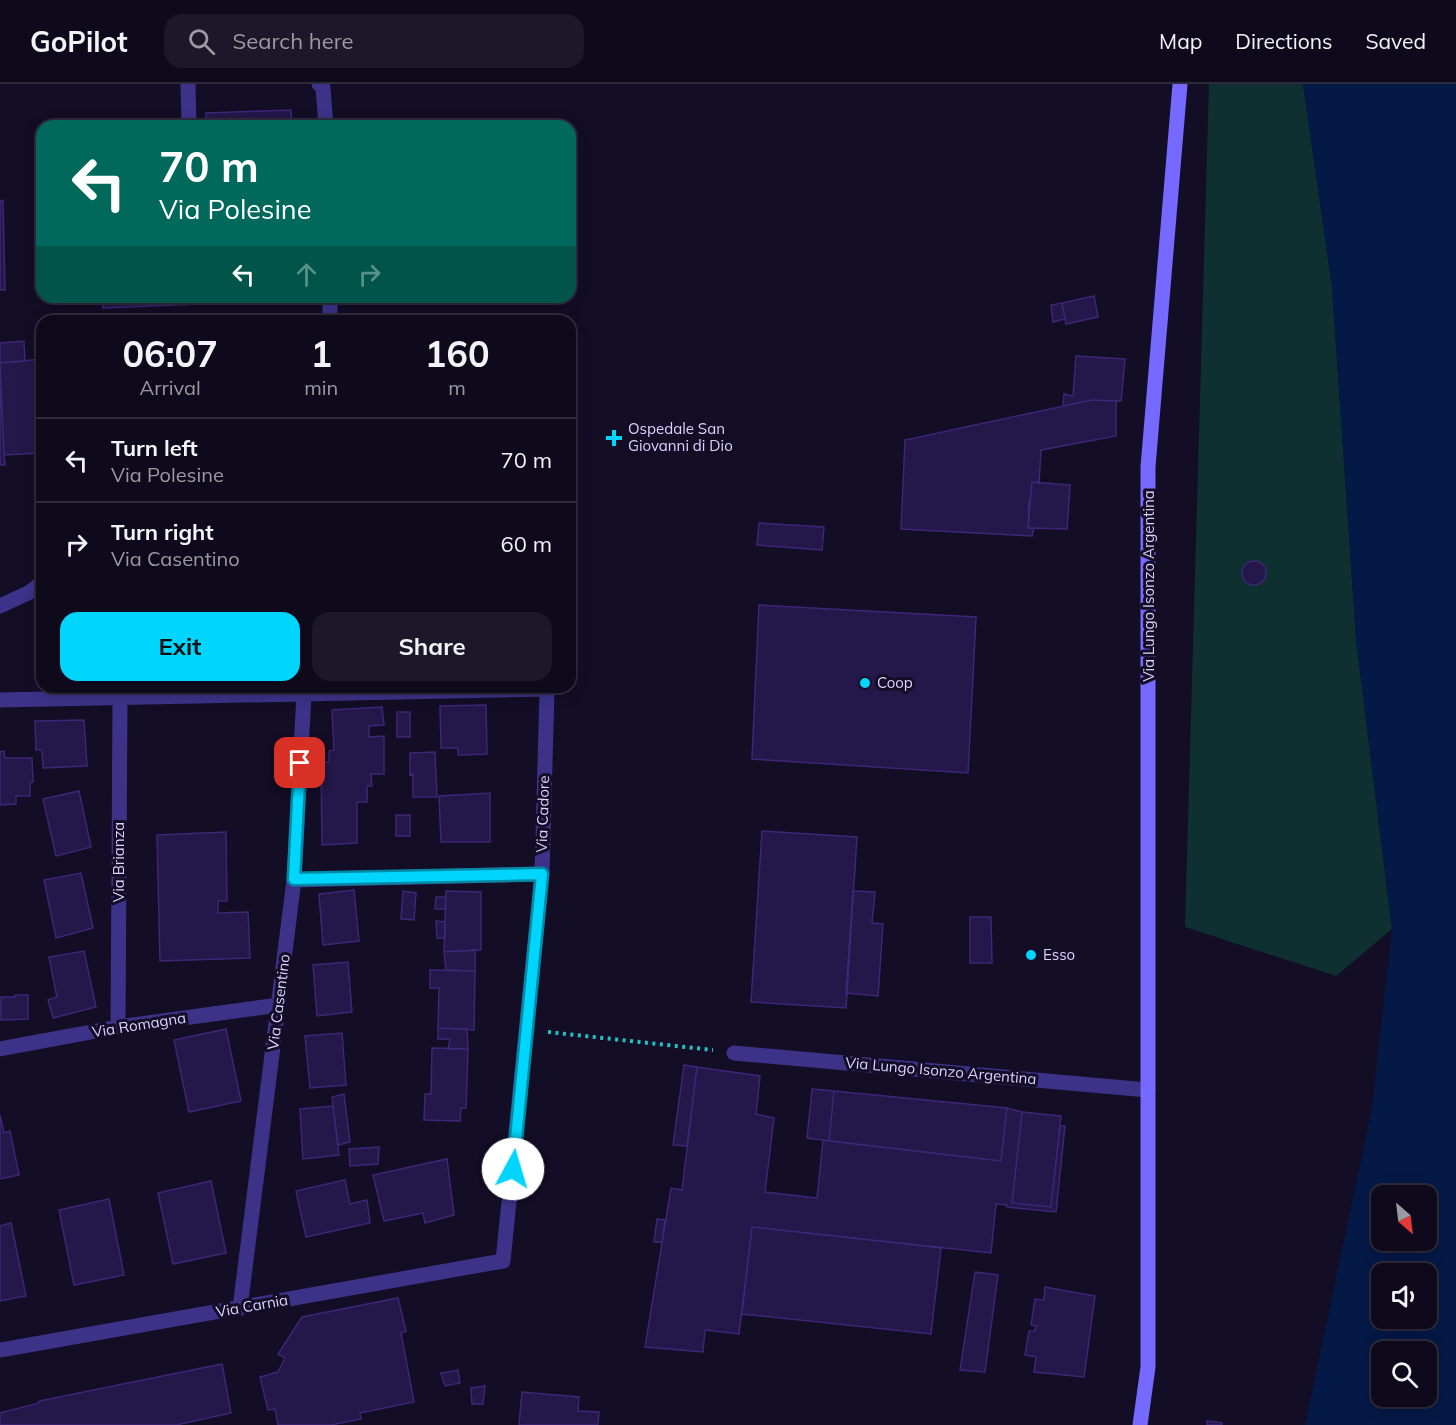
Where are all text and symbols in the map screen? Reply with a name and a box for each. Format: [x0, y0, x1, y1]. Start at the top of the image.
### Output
search box [164, 14, 584, 68]
text: GoPilot [30, 24, 128, 59]
icon: search [185, 25, 218, 58]
text: Search here [233, 27, 354, 55]
text: Map [1159, 28, 1202, 54]
text: Directions [1235, 28, 1332, 54]
text: Saved [1365, 28, 1426, 54]
text: 70 m [159, 140, 259, 193]
icon: left [60, 144, 138, 222]
text: Via Polesine [159, 192, 311, 226]
icon: left [227, 258, 260, 291]
icon: ahead [290, 258, 323, 291]
icon: right [353, 258, 386, 291]
text: 06:07 [122, 331, 218, 376]
text: 1 [310, 331, 332, 376]
text: 160 [425, 331, 490, 376]
text: Arrival [140, 375, 201, 400]
text: min [304, 375, 338, 400]
text: m [448, 375, 466, 400]
place label: Ospedale San Giovanni di Dio [628, 419, 733, 455]
marker: Ospedale San Giovanni di Dio [605, 429, 623, 447]
text: Turn left [111, 434, 198, 462]
icon: left [60, 444, 93, 477]
text: 70 m [501, 446, 552, 474]
text: Via Polesine [111, 462, 224, 487]
street label: Via Lungo Isonzo Argentina [1139, 490, 1158, 682]
text: Turn right [111, 518, 214, 546]
icon: right [60, 528, 93, 561]
text: 60 m [501, 530, 552, 558]
text: Via Casentino [111, 546, 240, 571]
button: Exit [60, 612, 300, 681]
button: Share [312, 612, 552, 681]
place label: Coop [877, 673, 913, 692]
marker: Coop [858, 676, 872, 690]
pin [274, 737, 325, 788]
icon: arrive [283, 746, 316, 779]
street label: Via Cadore [532, 775, 553, 853]
street label: Via Brianza [109, 822, 128, 902]
place label: Esso [1043, 945, 1075, 964]
marker: Esso [1024, 948, 1038, 962]
street label: Via Casentino [263, 953, 294, 1051]
street label: Via Romagna [91, 1008, 187, 1041]
street label: Via Lungo Isonzo Argentina [845, 1053, 1037, 1088]
position arrow [481, 1137, 545, 1201]
north arrow [1371, 1185, 1437, 1251]
map controls [1371, 1185, 1437, 1407]
button: sound [1371, 1263, 1437, 1329]
street label: Via Carnia [214, 1290, 289, 1321]
button: search [1371, 1341, 1437, 1407]

